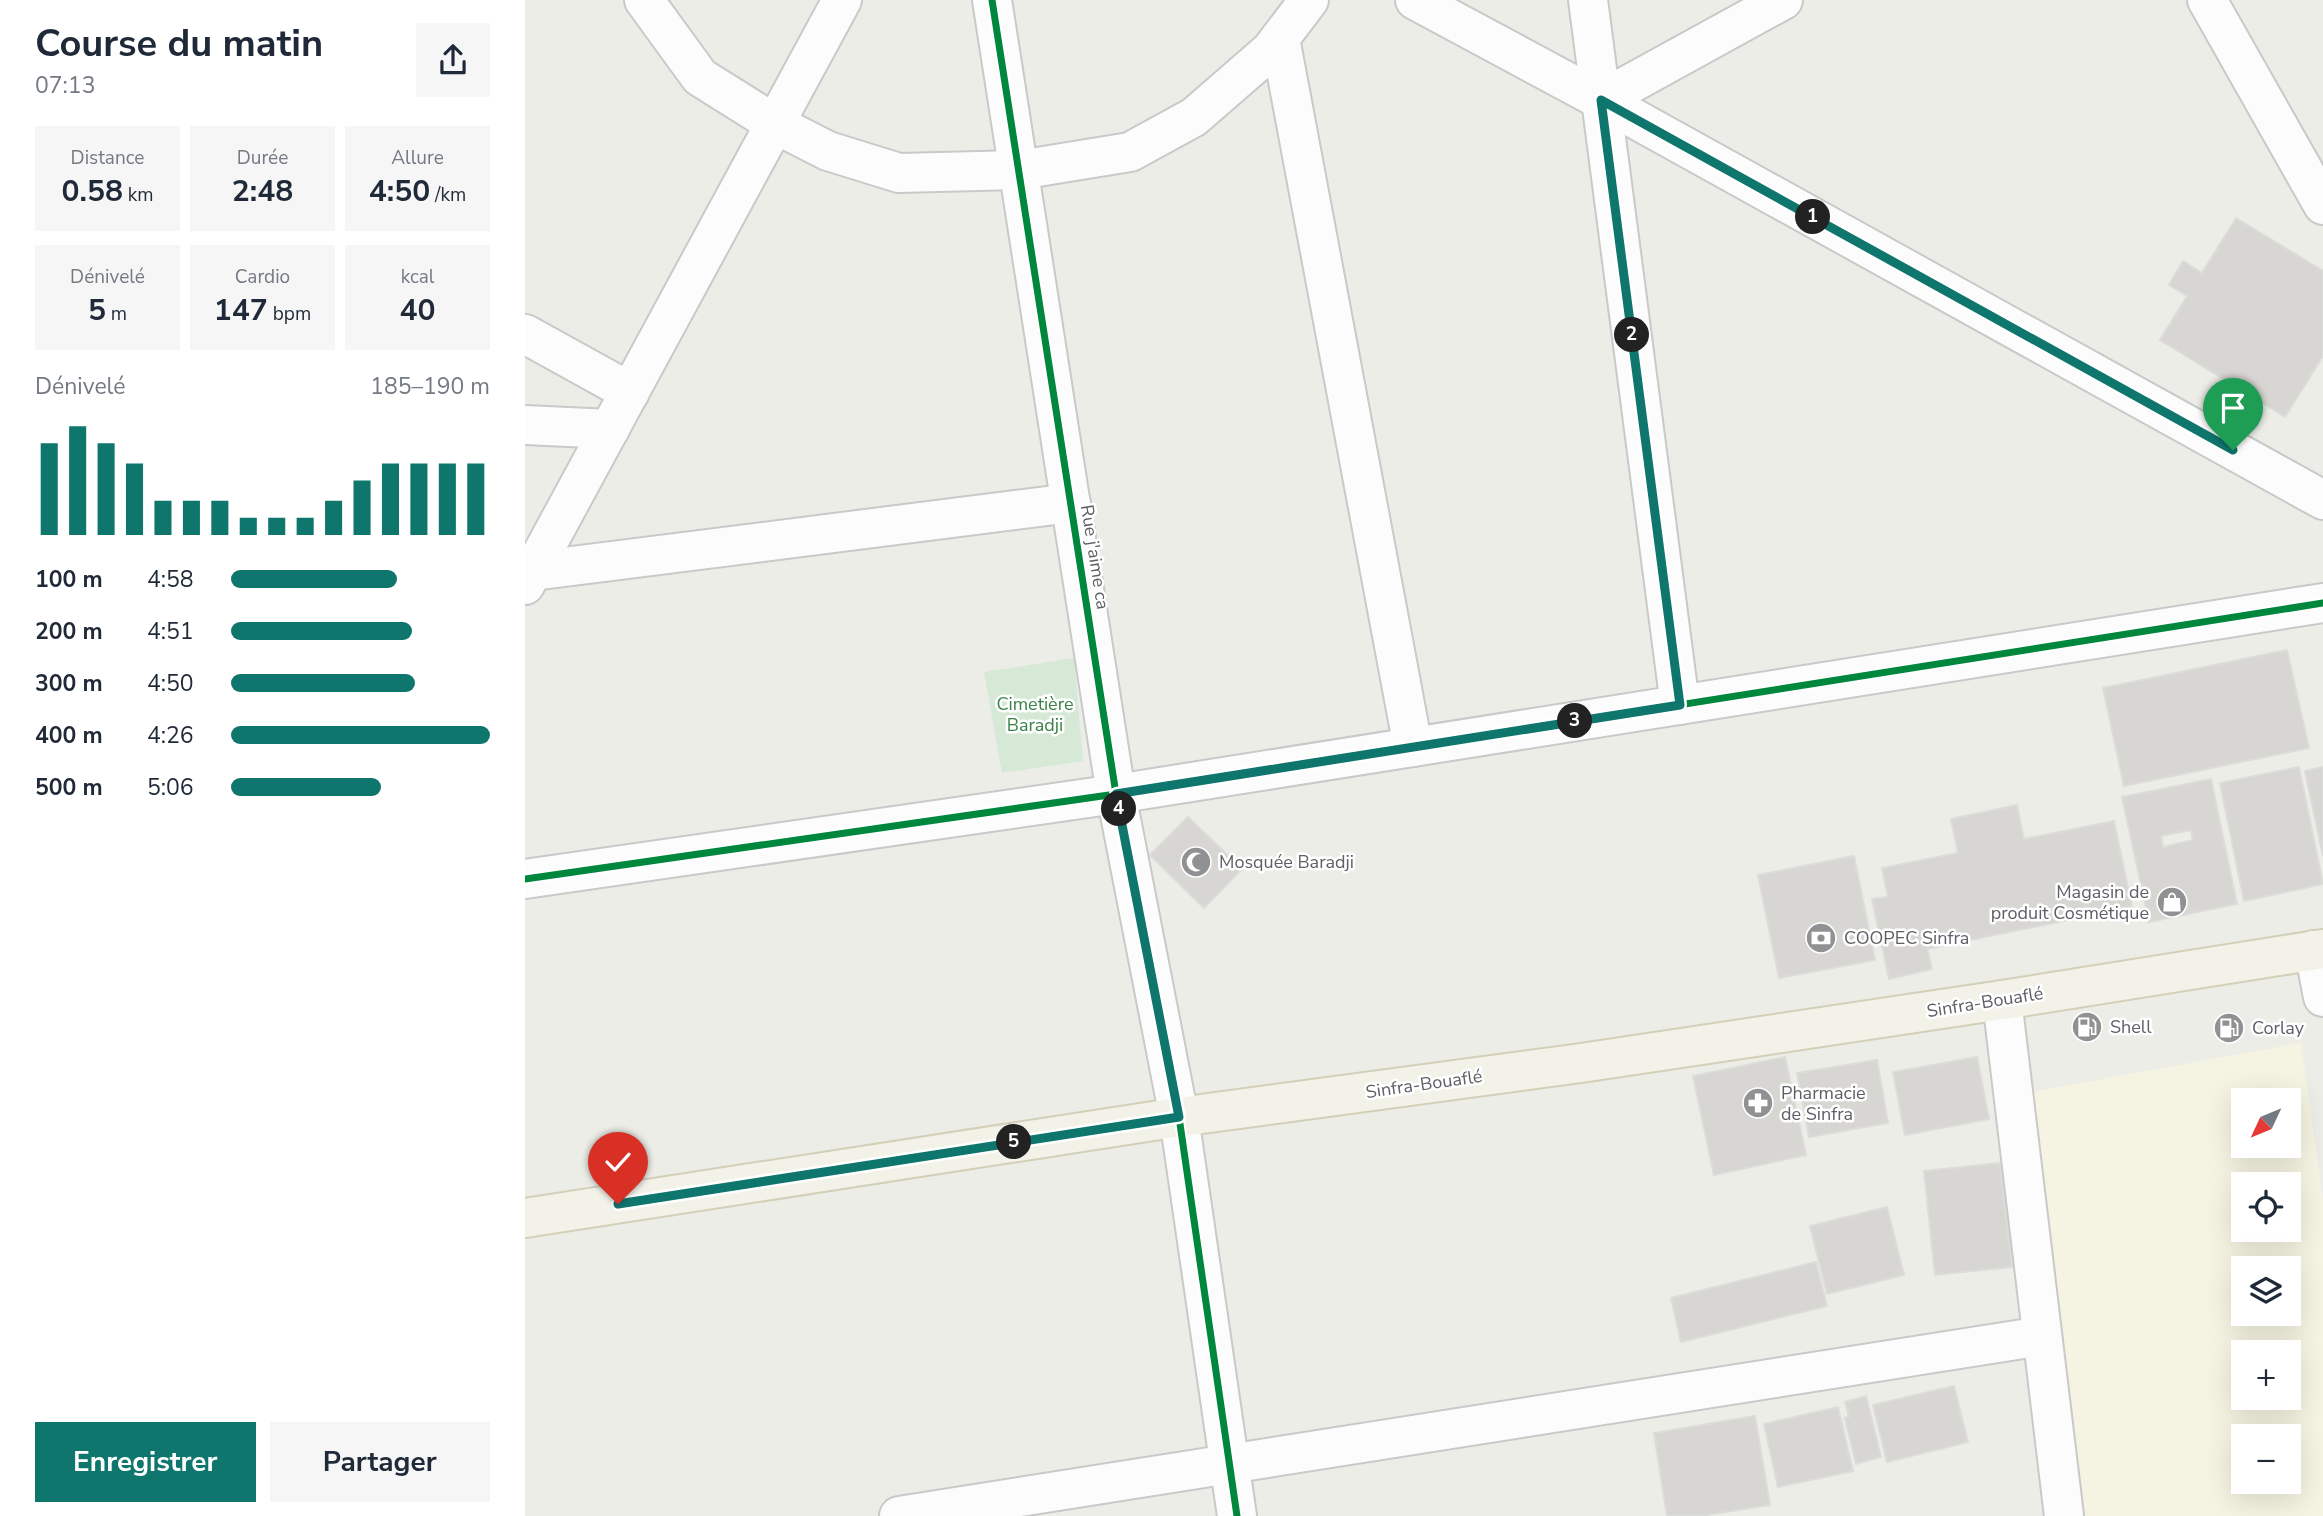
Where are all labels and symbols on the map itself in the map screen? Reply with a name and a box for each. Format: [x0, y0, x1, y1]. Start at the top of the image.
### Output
pin: 1 [1795, 200, 1831, 234]
pin: 2 [1615, 318, 1649, 352]
pin [2203, 378, 2263, 450]
street label: Rue j'aime ca [1075, 503, 1115, 611]
park label: Cimetière Baradji [996, 692, 1074, 737]
pin: 3 [1557, 704, 1593, 738]
pin: 4 [1101, 792, 1137, 826]
mosque icon: Mosquée Baradji [1179, 845, 1213, 879]
place label: Mosquée Baradji [1219, 850, 1354, 874]
place label: Magasin de produit Cosmétique [1991, 880, 2149, 925]
shop icon: Magasin de produit Cosmétique [2155, 885, 2189, 919]
bank icon: COOPEC Sinfra [1804, 921, 1838, 955]
place label: COOPEC Sinfra [1844, 926, 1969, 950]
street label: Sinfra-Bouaflé [1925, 981, 2045, 1023]
fuel station icon: Shell [2070, 1010, 2104, 1044]
fuel station icon: Corlay [2212, 1011, 2246, 1045]
place label: Shell [2110, 1015, 2152, 1039]
place label: Corlay [2252, 1016, 2305, 1040]
street label: Sinfra-Bouaflé [1364, 1064, 1484, 1104]
place label: Pharmacie de Sinfra [1781, 1081, 1866, 1126]
pharmacy icon: Pharmacie de Sinfra [1741, 1086, 1775, 1120]
north arrow [2231, 1088, 2301, 1158]
pin: 5 [997, 1124, 1031, 1160]
pin [588, 1132, 648, 1204]

